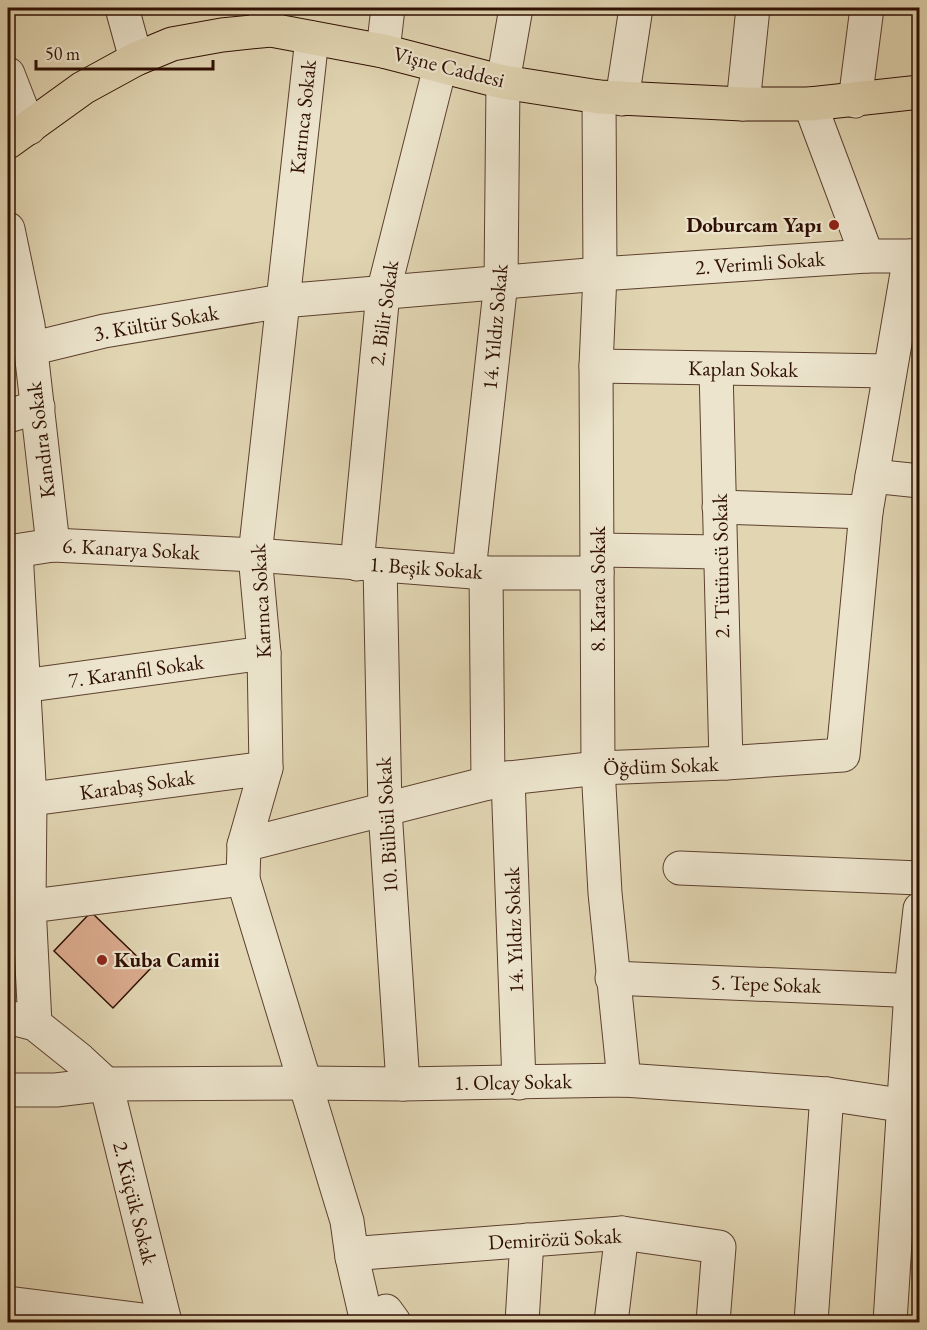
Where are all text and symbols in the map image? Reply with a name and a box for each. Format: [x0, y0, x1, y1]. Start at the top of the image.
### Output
scale bar [36, 33, 213, 71]
street label: Vişne Caddesi [391, 40, 508, 93]
text: 50 m [45, 42, 80, 65]
street label: Karınca Sokak [283, 57, 322, 175]
place label: Doburcam Yapı [686, 211, 822, 238]
marker: Doburcam Yapı [827, 218, 841, 232]
street label: 2. Verimli Sokak [694, 244, 827, 281]
street label: 2. Bilir Sokak [363, 257, 404, 367]
street label: 14. Yıldız Sokak [476, 262, 514, 391]
street label: 3. Kültür Sokak [91, 298, 222, 347]
street label: Kaplan Sokak [688, 354, 799, 383]
street label: Kandıra Sokak [20, 379, 61, 500]
street label: 2. Tütüncü Sokak [706, 492, 735, 639]
street label: 8. Karaca Sokak [584, 525, 611, 652]
street label: 6. Kanarya Sokak [62, 531, 202, 566]
street label: Karınca Sokak [244, 542, 277, 659]
street label: 1. Beşik Sokak [368, 550, 485, 585]
street label: 7. Karanfil Sokak [67, 647, 206, 693]
street label: Öğdüm Sokak [603, 750, 720, 781]
street label: 10. Bülbül Sokak [369, 755, 404, 894]
street label: Karabaş Sokak [78, 763, 197, 806]
street label: 14. Yıldız Sokak [498, 865, 529, 994]
place label: Kuba Camii [114, 946, 220, 973]
marker: Kuba Camii [95, 953, 109, 967]
street label: 5. Tepe Sokak [710, 968, 823, 999]
street label: 1. Olcay Sokak [454, 1067, 573, 1096]
street label: 2. Küçük Sokak [107, 1138, 164, 1268]
street label: Demirözü Sokak [487, 1221, 624, 1255]

